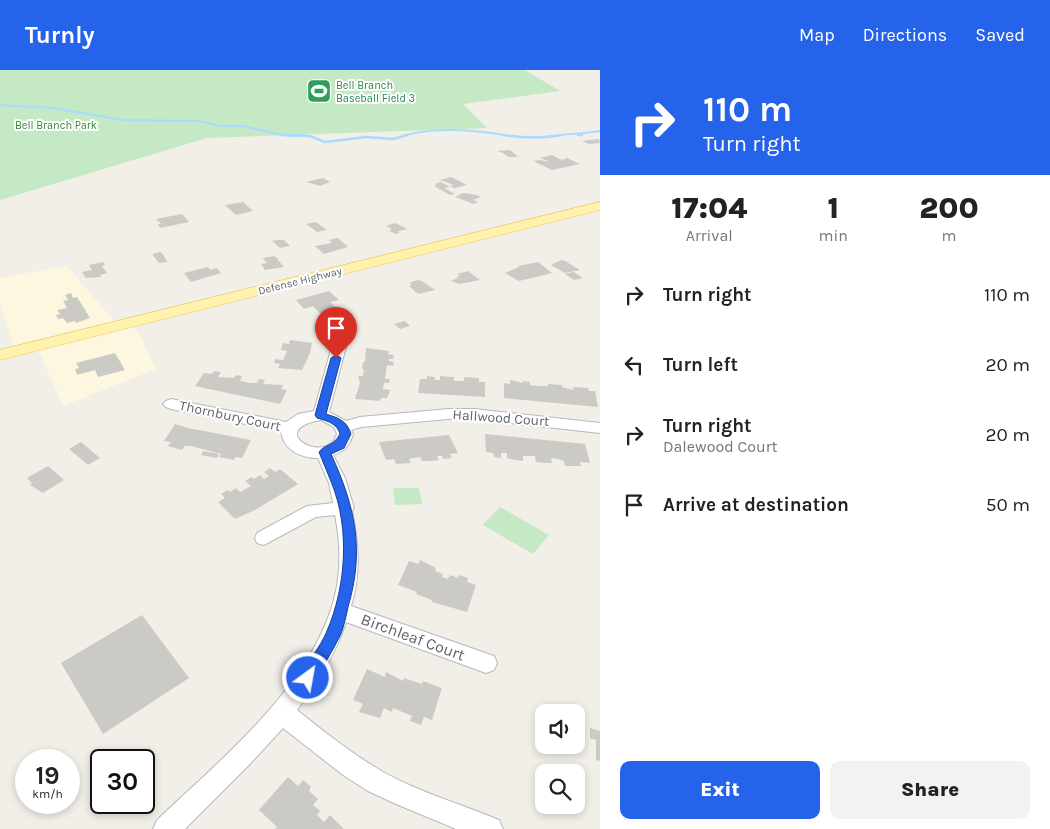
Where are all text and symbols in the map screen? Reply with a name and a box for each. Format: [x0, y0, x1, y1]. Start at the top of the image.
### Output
text: Turnly [25, 21, 95, 49]
text: Map [799, 24, 835, 46]
text: Directions [863, 24, 947, 46]
text: Saved [975, 24, 1025, 46]
sports icon: Bell Branch Baseball Field 3 [306, 78, 332, 104]
place label: Bell Branch Baseball Field 3 [336, 79, 415, 105]
text: 110 m [703, 89, 792, 130]
icon: right [620, 90, 685, 155]
park label: Bell Branch Park [15, 119, 97, 132]
text: Turn right [703, 131, 801, 157]
text: 17:04 [671, 190, 747, 226]
text: 1 [827, 190, 839, 226]
text: 200 [919, 190, 979, 226]
text: Arrival [686, 226, 733, 245]
text: min [819, 226, 848, 245]
text: m [941, 226, 956, 245]
street label: Defense Highway [257, 264, 343, 298]
icon: right [620, 281, 648, 309]
text: Turn right [663, 284, 752, 306]
text: 110 m [984, 284, 1030, 306]
pin [315, 307, 357, 358]
icon: arrive [322, 314, 350, 342]
icon: left [620, 351, 648, 379]
text: Turn left [663, 354, 738, 376]
text: 20 m [985, 354, 1030, 376]
street label: Thornbury Court [178, 397, 282, 435]
street label: Hallwood Court [452, 406, 550, 430]
text: Turn right [663, 415, 752, 437]
icon: right [620, 421, 648, 449]
text: 20 m [985, 424, 1030, 446]
text: Dalewood Court [663, 437, 777, 456]
icon: arrive [620, 491, 648, 519]
text: Arrive at destination [663, 494, 849, 516]
text: 50 m [986, 494, 1030, 516]
street label: Birchleaf Court [358, 609, 468, 665]
position arrow [281, 651, 333, 703]
map controls [535, 704, 585, 814]
button: sound [535, 704, 585, 754]
speed limit sign: 30 [90, 749, 155, 814]
text: 19 [35, 761, 60, 790]
button: Exit [620, 761, 820, 819]
button: Share [830, 761, 1030, 819]
button: search [535, 764, 585, 814]
text: km/h [32, 787, 63, 801]

